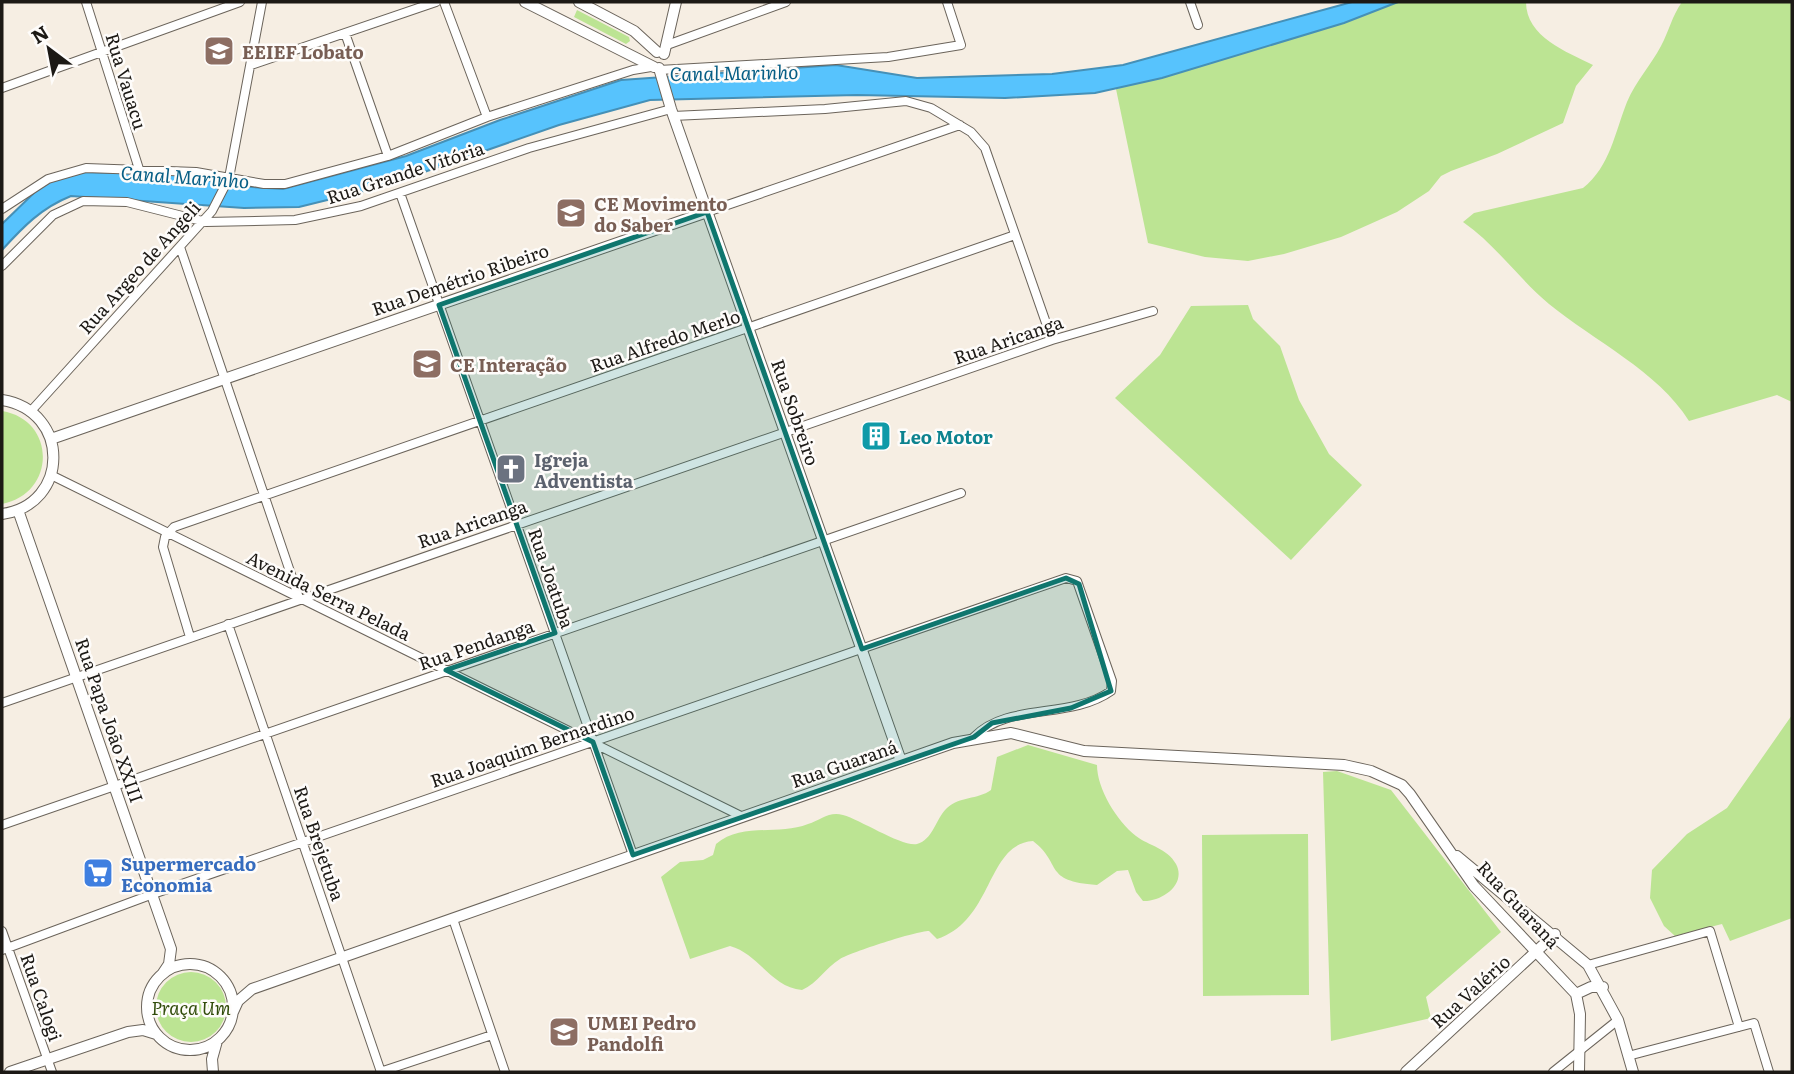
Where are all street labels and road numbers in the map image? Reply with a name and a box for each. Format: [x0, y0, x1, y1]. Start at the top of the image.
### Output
street label: Rua Vauacu [100, 29, 154, 133]
street label: Rua Grande Vitória [323, 134, 488, 210]
street label: Rua Argeo de Angeli [72, 194, 206, 340]
street label: Rua Demétrio Ribeiro [368, 236, 552, 322]
street label: Rua Alfredo Merlo [586, 302, 744, 378]
street label: Rua Aricanga [950, 308, 1067, 370]
street label: Rua Sobreiro [765, 355, 827, 469]
street label: Rua Aricanga [414, 492, 531, 554]
street label: Rua Joatuba [522, 524, 582, 632]
street label: Avenida Serra Pelada [242, 543, 416, 647]
street label: Rua Pendanga [415, 611, 538, 676]
street label: Rua Papa João XXIII [69, 634, 151, 806]
street label: Rua Joaquim Bernardino [426, 698, 638, 794]
street label: Rua Guaraná [787, 732, 901, 794]
street label: Rua Brejetuba [288, 782, 352, 904]
street label: Rua Guaraná [1471, 854, 1567, 954]
street label: Rua Valério [1424, 948, 1516, 1034]
street label: Rua Calogi [14, 949, 70, 1045]

